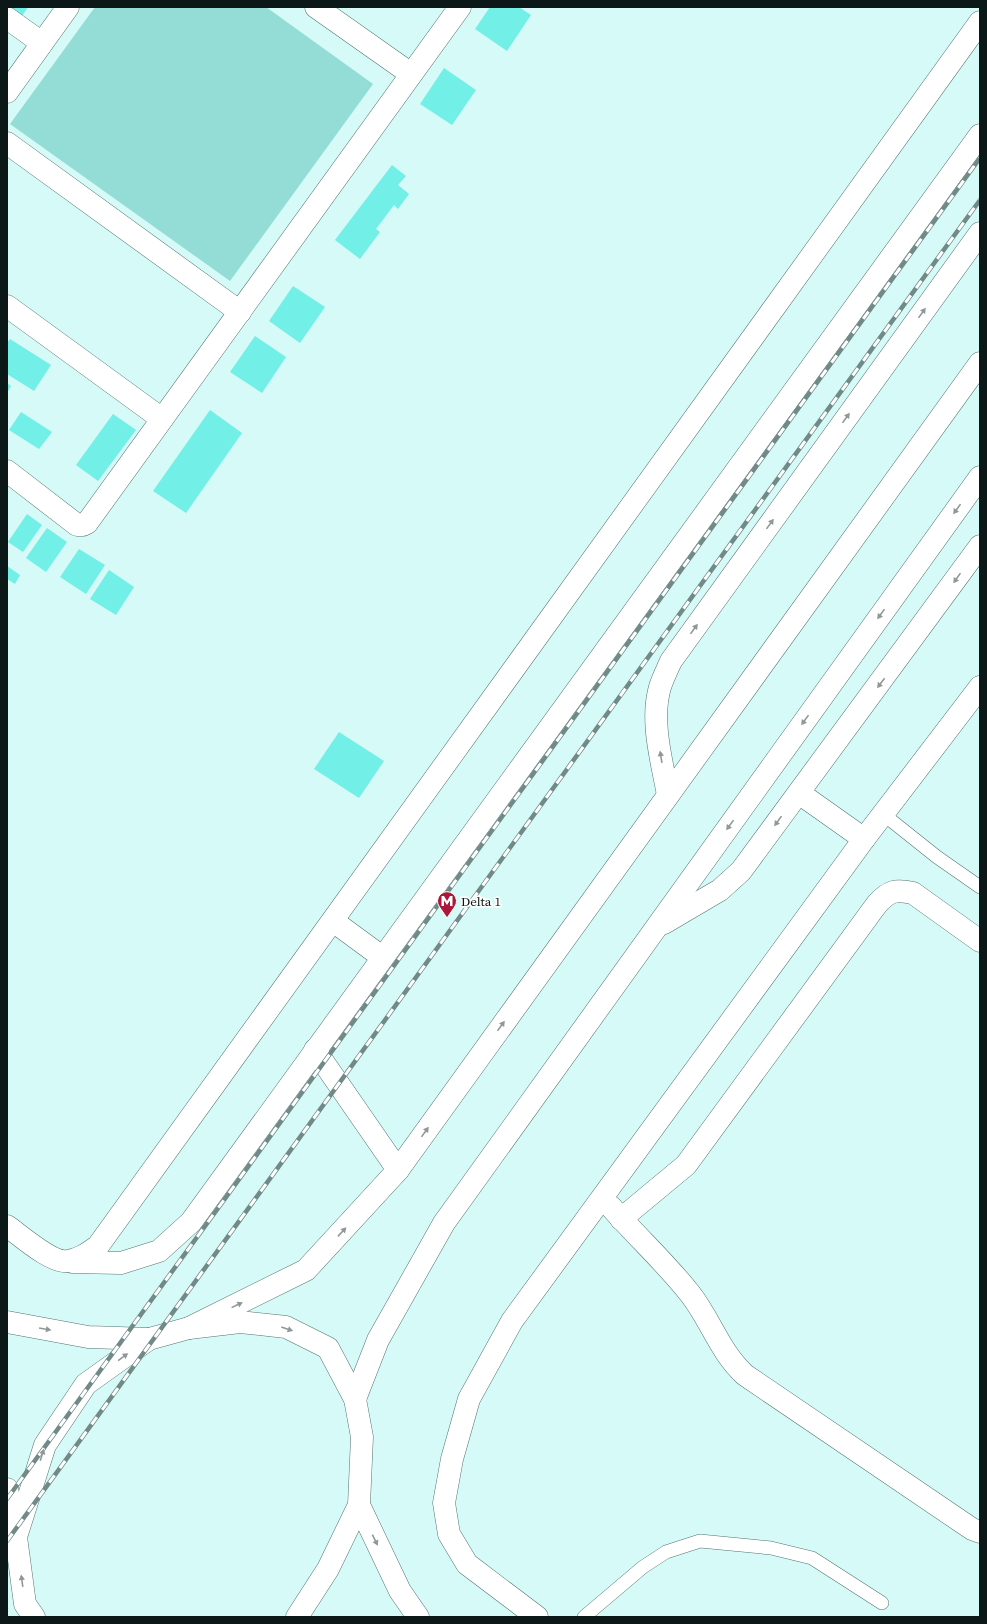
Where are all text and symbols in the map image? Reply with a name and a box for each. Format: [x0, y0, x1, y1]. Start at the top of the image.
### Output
one-way arrow [918, 308, 926, 318]
one-way arrow [842, 413, 850, 424]
one-way arrow [953, 503, 961, 514]
one-way arrow [766, 518, 774, 529]
one-way arrow [953, 573, 961, 583]
one-way arrow [877, 609, 885, 620]
one-way arrow [689, 624, 698, 635]
one-way arrow [877, 678, 885, 688]
one-way arrow [801, 714, 809, 725]
one-way arrow [658, 751, 664, 763]
one-way arrow [774, 816, 782, 827]
one-way arrow [726, 820, 734, 831]
metro station icon: Delta 1 [436, 890, 458, 918]
place label: Delta 1 [461, 893, 501, 910]
one-way arrow [497, 1021, 505, 1032]
one-way arrow [421, 1127, 429, 1137]
one-way arrow [337, 1226, 346, 1237]
one-way arrow [231, 1301, 242, 1308]
one-way arrow [39, 1326, 51, 1332]
one-way arrow [281, 1326, 293, 1332]
one-way arrow [118, 1353, 129, 1361]
one-way arrow [39, 1449, 45, 1461]
one-way arrow [372, 1534, 378, 1545]
one-way arrow [19, 1575, 25, 1587]

